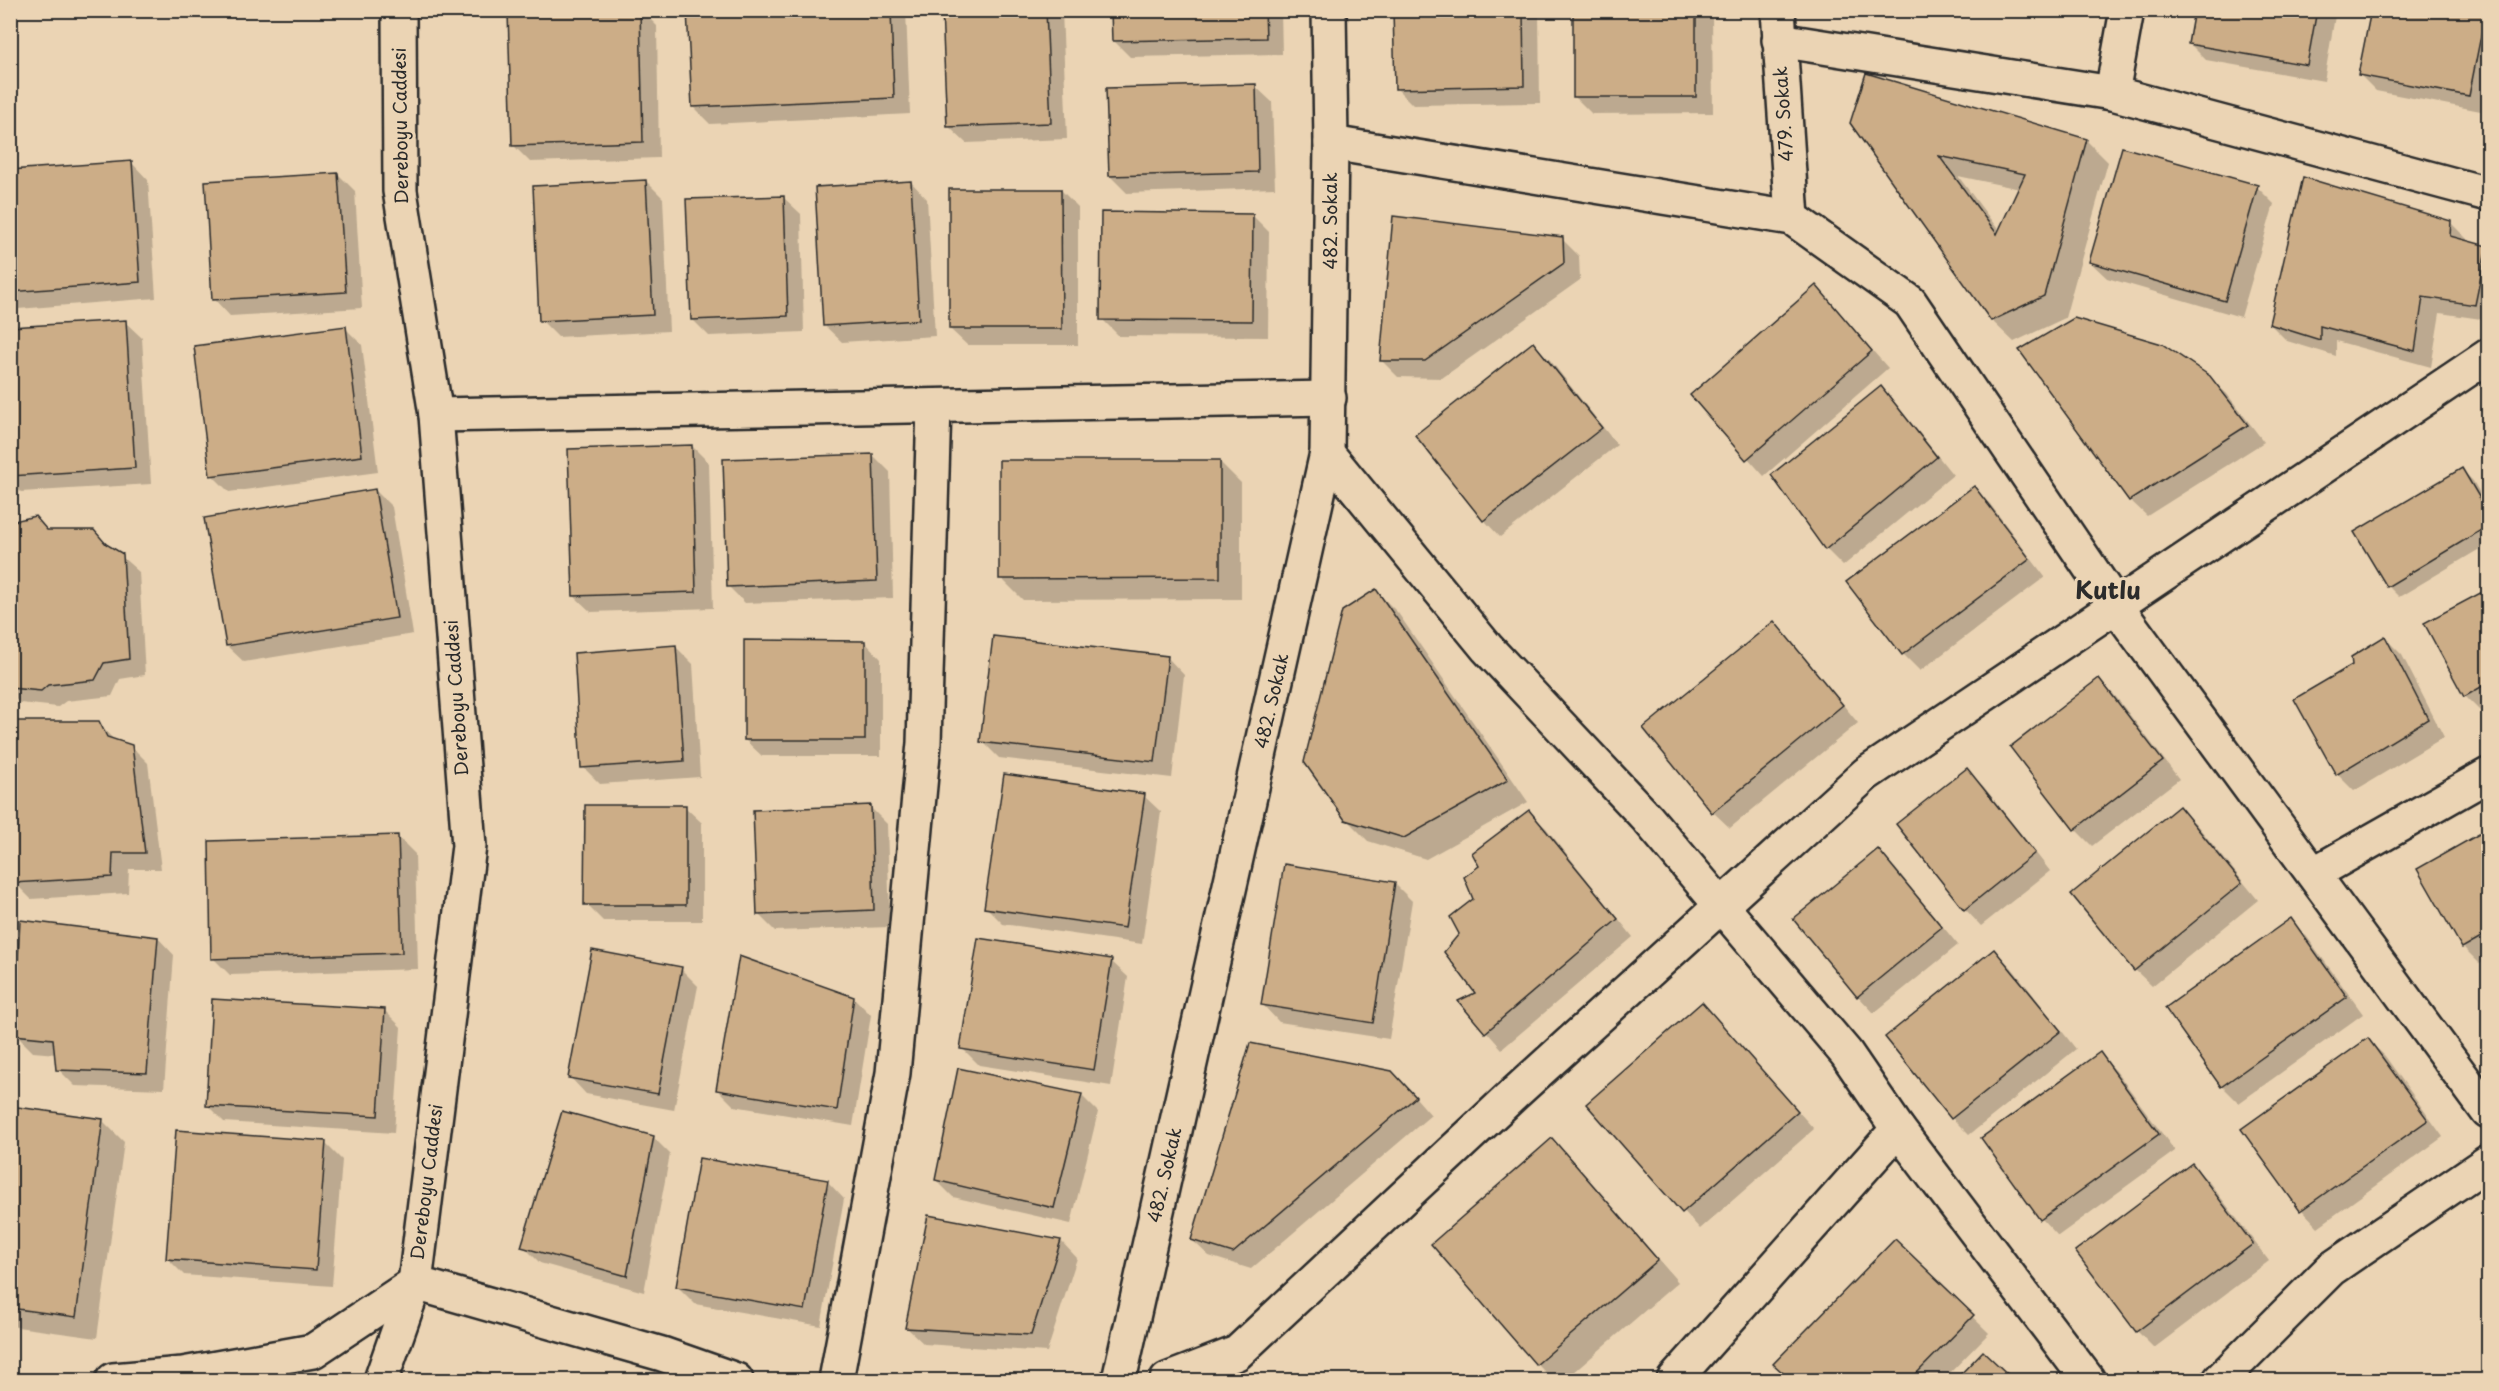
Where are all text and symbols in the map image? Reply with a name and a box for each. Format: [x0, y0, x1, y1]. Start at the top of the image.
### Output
street label: Dereboyu Caddesi [385, 47, 414, 205]
street label: 479. Sokak [1766, 66, 1799, 163]
street label: 482. Sokak [1316, 172, 1343, 270]
district label: Kutlu [2075, 571, 2141, 607]
street label: Dereboyu Caddesi [437, 619, 474, 777]
street label: 482. Sokak [1246, 650, 1295, 751]
street label: Dereboyu Caddesi [403, 1102, 448, 1261]
street label: 482. Sokak [1139, 1124, 1188, 1225]

